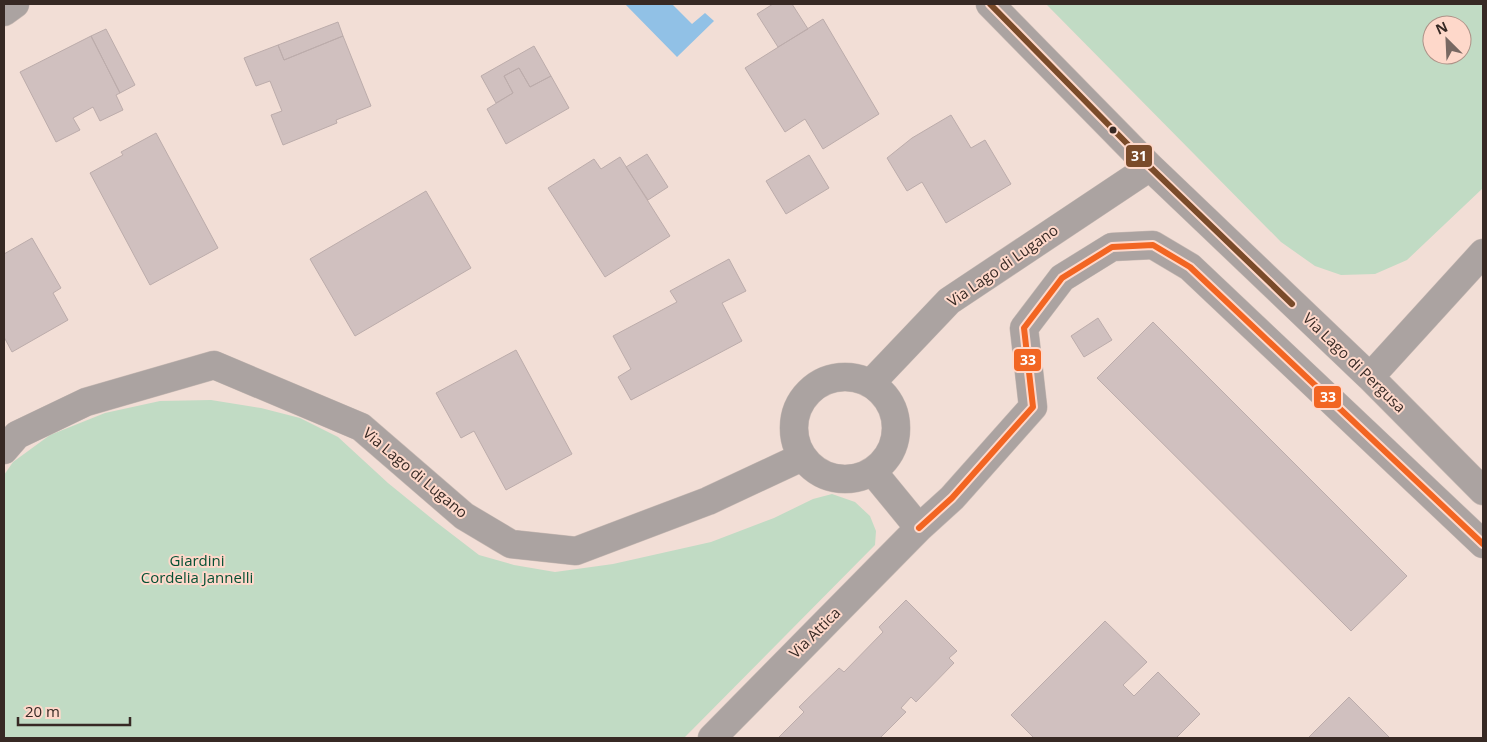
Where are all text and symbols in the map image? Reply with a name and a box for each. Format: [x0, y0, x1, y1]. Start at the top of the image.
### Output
north arrow [1422, 15, 1472, 65]
text: N [1432, 17, 1451, 39]
unlabelled marker [1108, 125, 1118, 135]
line badge: 31 [1125, 144, 1153, 168]
text: 31 [1131, 146, 1147, 165]
street label: Via Lago di Lugano [943, 219, 1062, 311]
street label: Via Lago di Pergusa [1299, 308, 1410, 417]
line badge: 33 [1013, 348, 1042, 372]
text: 33 [1020, 350, 1036, 369]
line badge: 33 [1313, 385, 1342, 409]
text: 33 [1320, 387, 1336, 406]
street label: Via Lago di Lugano [359, 423, 472, 522]
park label: Giardini Cordelia Jannelli [141, 550, 253, 587]
street label: Via Attica [784, 602, 844, 662]
scale bar [18, 694, 130, 726]
text: 20 m [25, 701, 60, 721]

